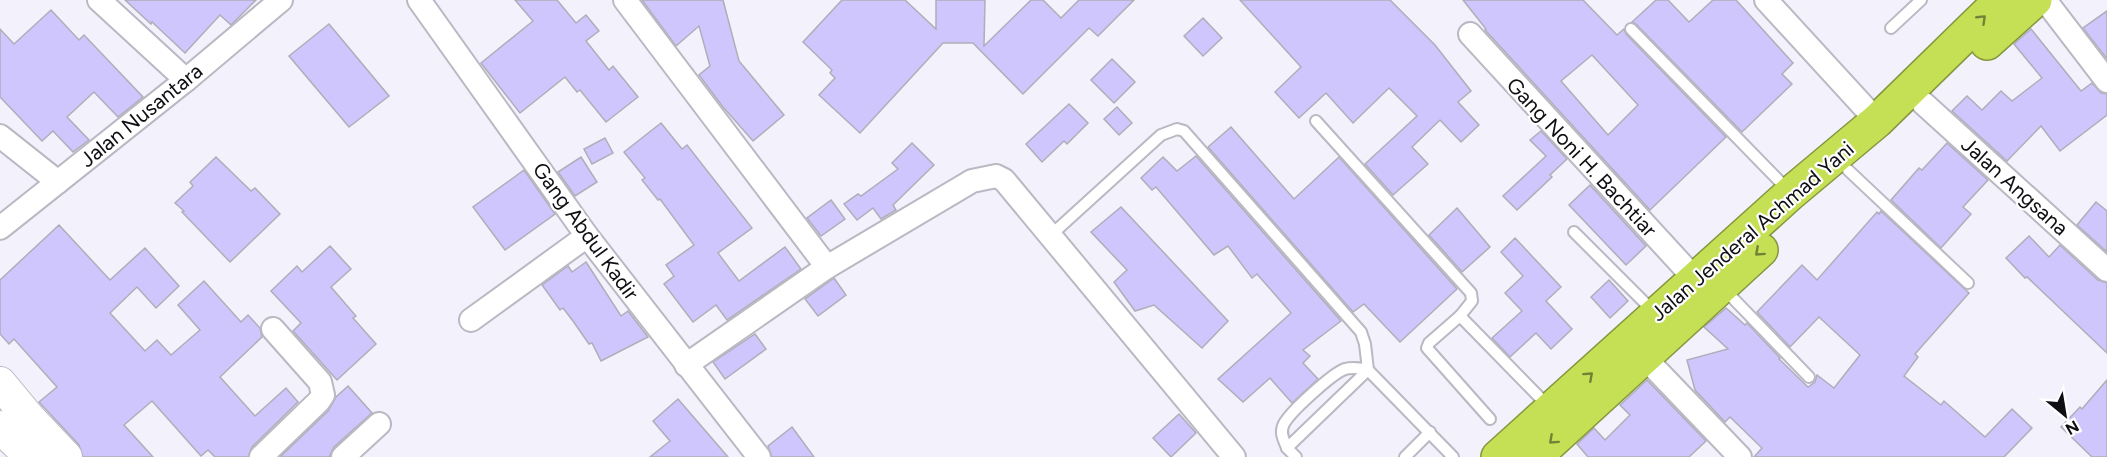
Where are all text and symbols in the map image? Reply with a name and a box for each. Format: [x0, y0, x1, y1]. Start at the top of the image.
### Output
one-way arrow [1975, 15, 1985, 26]
street label: Jalan Nusantara [75, 58, 207, 172]
street label: Gang Noni H. Bachtiar [1502, 72, 1662, 242]
street label: Jalan Angsana [1956, 132, 2074, 240]
street label: Jalan Jenderal Achmad Yani [1645, 136, 1859, 326]
street label: Gang Abdul Kadir [528, 157, 644, 305]
one-way arrow [1755, 245, 1766, 256]
one-way arrow [1582, 372, 1592, 383]
north arrow [2035, 385, 2095, 445]
text: N [2062, 416, 2082, 439]
one-way arrow [1549, 433, 1560, 444]

